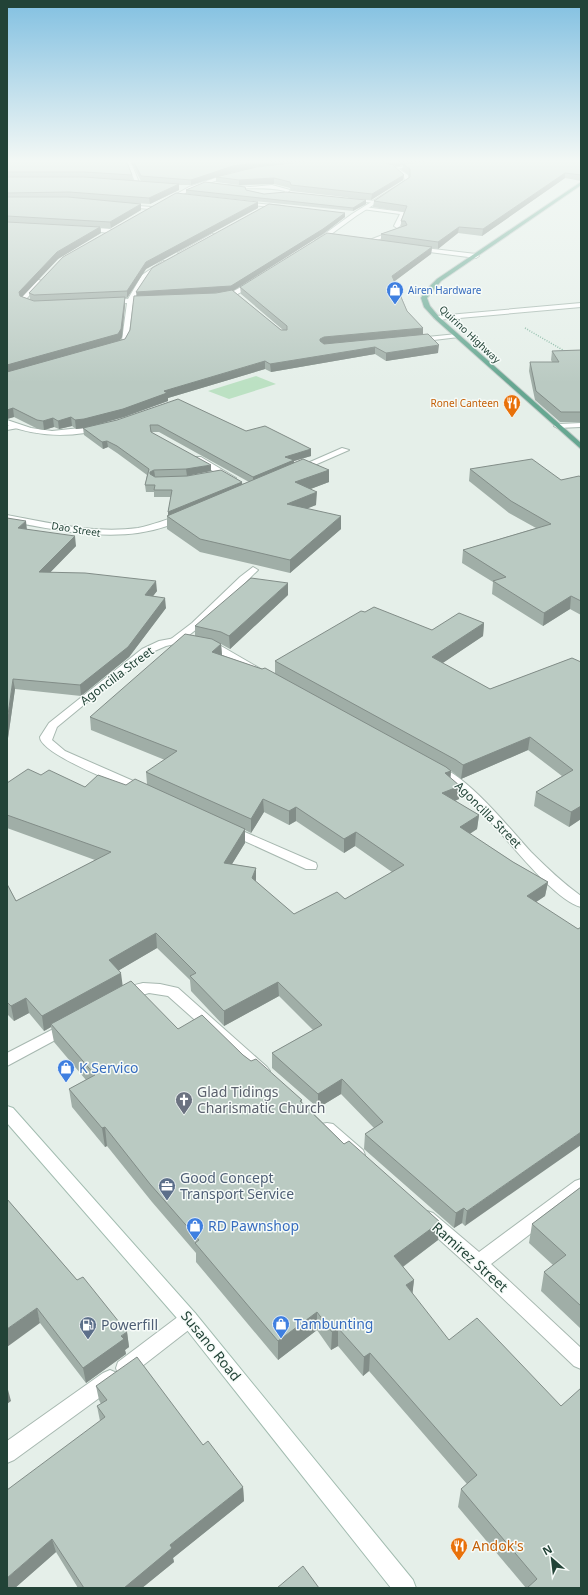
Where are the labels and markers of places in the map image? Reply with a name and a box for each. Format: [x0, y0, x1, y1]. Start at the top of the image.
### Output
shop icon: Airen Hardware [385, 280, 405, 305]
place label: Airen Hardware [408, 283, 482, 297]
restaurant icon: Ronel Canteen [502, 393, 522, 418]
place label: Ronel Canteen [431, 396, 499, 410]
shop icon: K Servico [56, 1058, 76, 1083]
place label: K Servico [79, 1058, 139, 1077]
place label: Glad Tidings Charismatic Church [197, 1082, 325, 1117]
church icon: Glad Tidings Charismatic Church [174, 1090, 194, 1115]
place label: Good Concept Transport Service [180, 1168, 294, 1203]
office icon: Good Concept Transport Service [157, 1176, 177, 1201]
shop icon: RD Pawnshop [185, 1216, 205, 1241]
place label: RD Pawnshop [208, 1216, 299, 1235]
shop icon: Tambunting [271, 1314, 291, 1339]
place label: Tambunting [294, 1314, 373, 1333]
fuel station icon: Powerfill [78, 1315, 98, 1340]
place label: Powerfill [101, 1315, 158, 1334]
restaurant icon: Andok's [449, 1536, 469, 1561]
place label: Andok's [472, 1536, 524, 1555]

